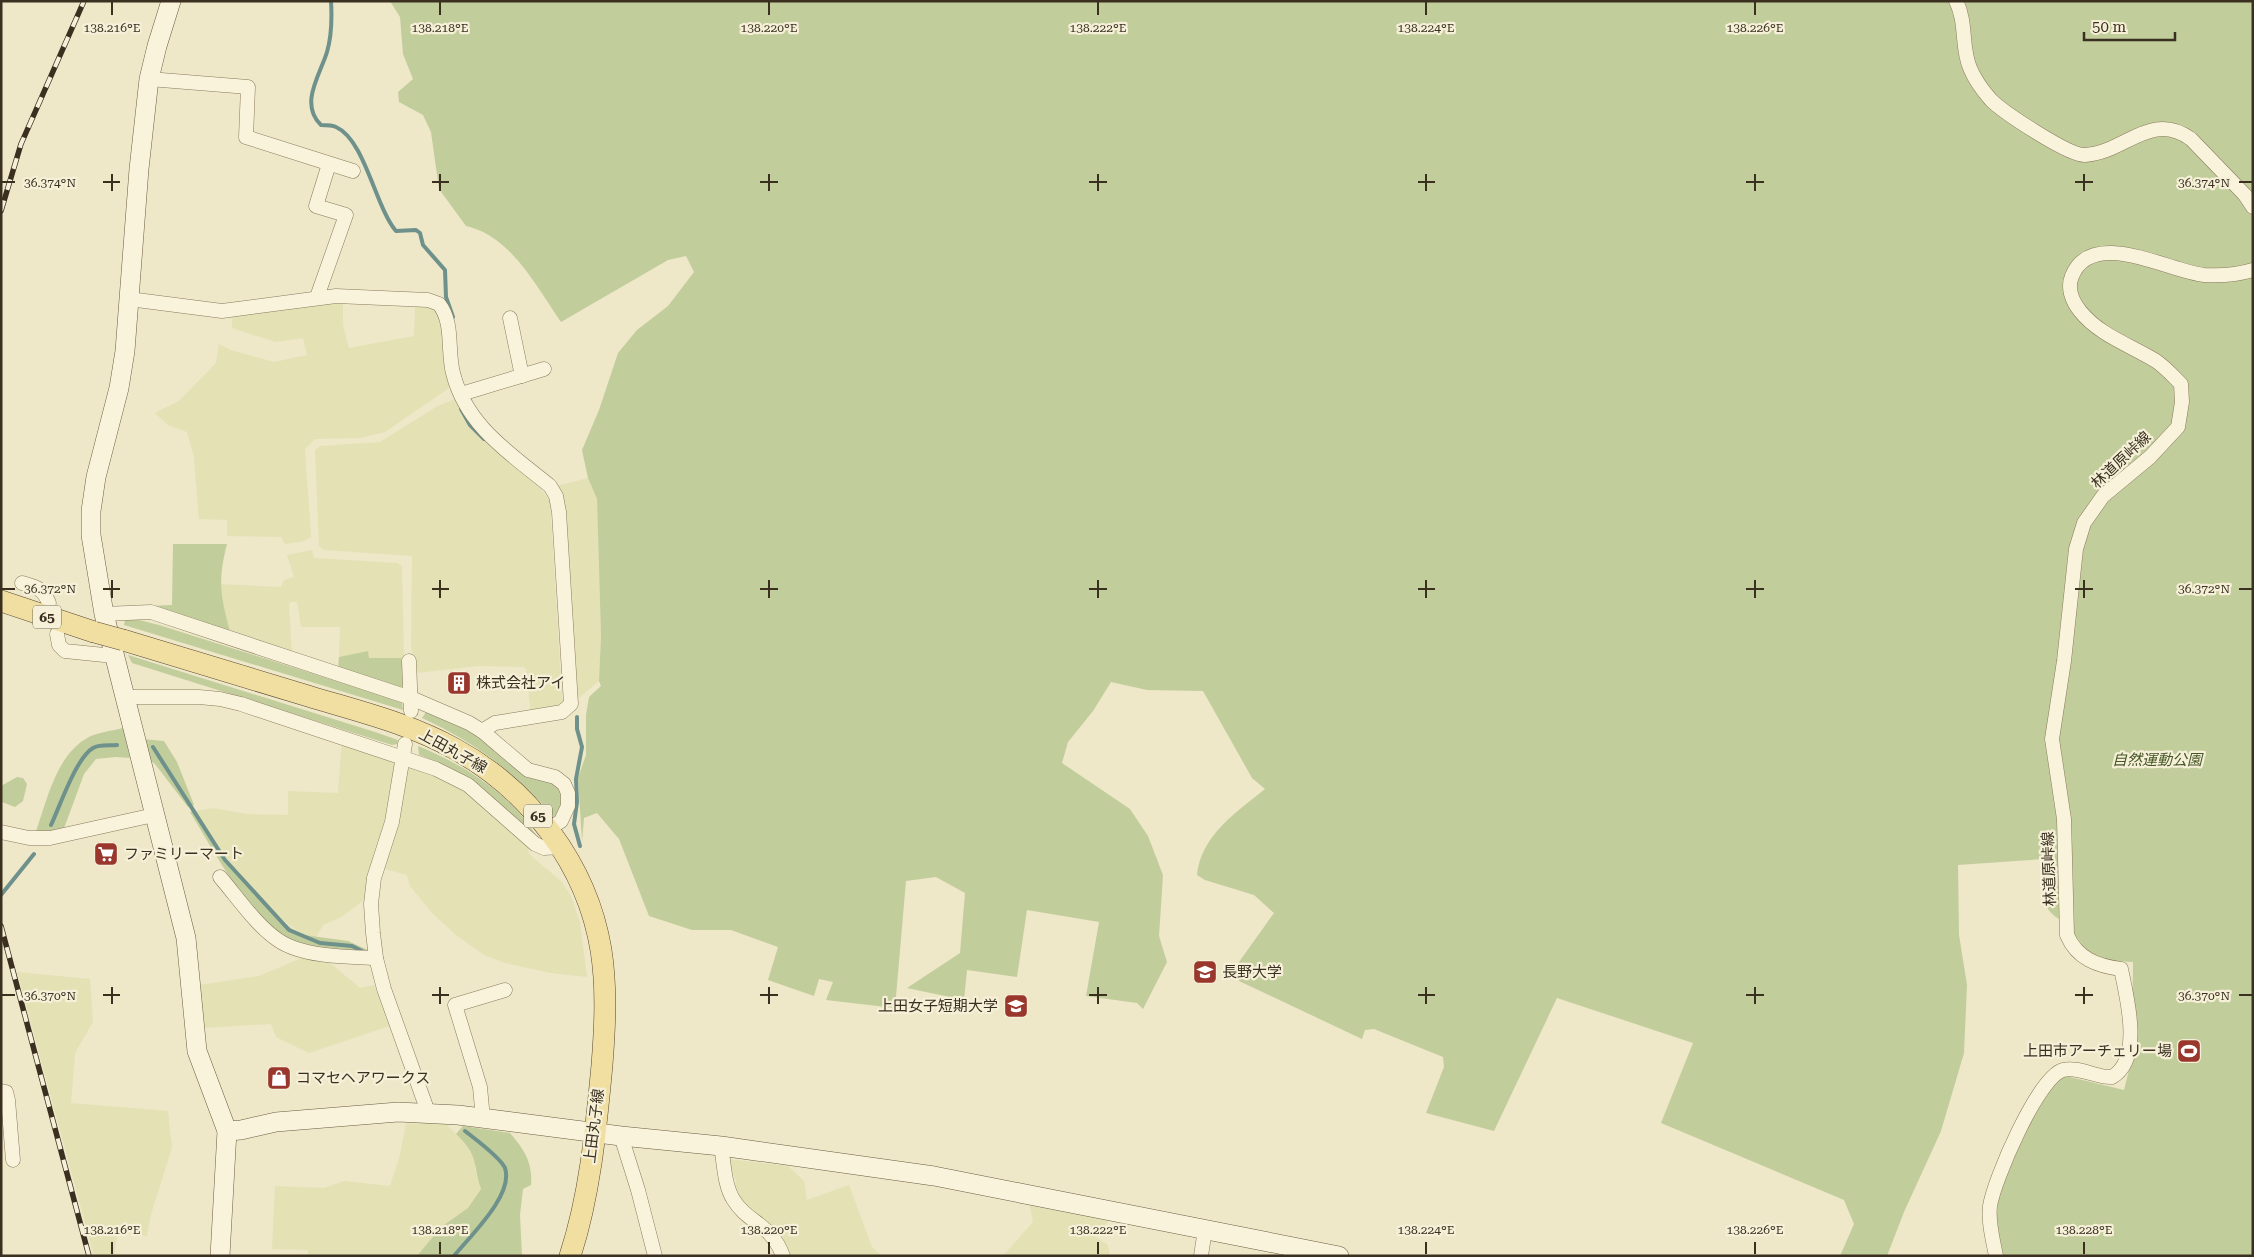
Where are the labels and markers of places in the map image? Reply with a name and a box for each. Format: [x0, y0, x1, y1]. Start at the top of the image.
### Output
building icon: 株式会社アイ [446, 670, 472, 696]
place label: 株式会社アイ [476, 674, 565, 692]
supermarket icon: ファミリーマート [93, 841, 119, 867]
place label: ファミリーマート [124, 845, 244, 863]
school or university icon: 長野大学 [1192, 959, 1218, 985]
place label: 長野大学 [1222, 963, 1282, 981]
school or university icon: 上田女子短期大学 [1003, 993, 1029, 1019]
place label: 上田女子短期大学 [878, 997, 998, 1015]
sports icon: 上田市アーチェリー場 [2176, 1038, 2202, 1064]
place label: 上田市アーチェリー場 [2023, 1042, 2172, 1060]
shop icon: コマセヘアワークス [266, 1065, 292, 1091]
place label: コマセヘアワークス [296, 1069, 430, 1087]

